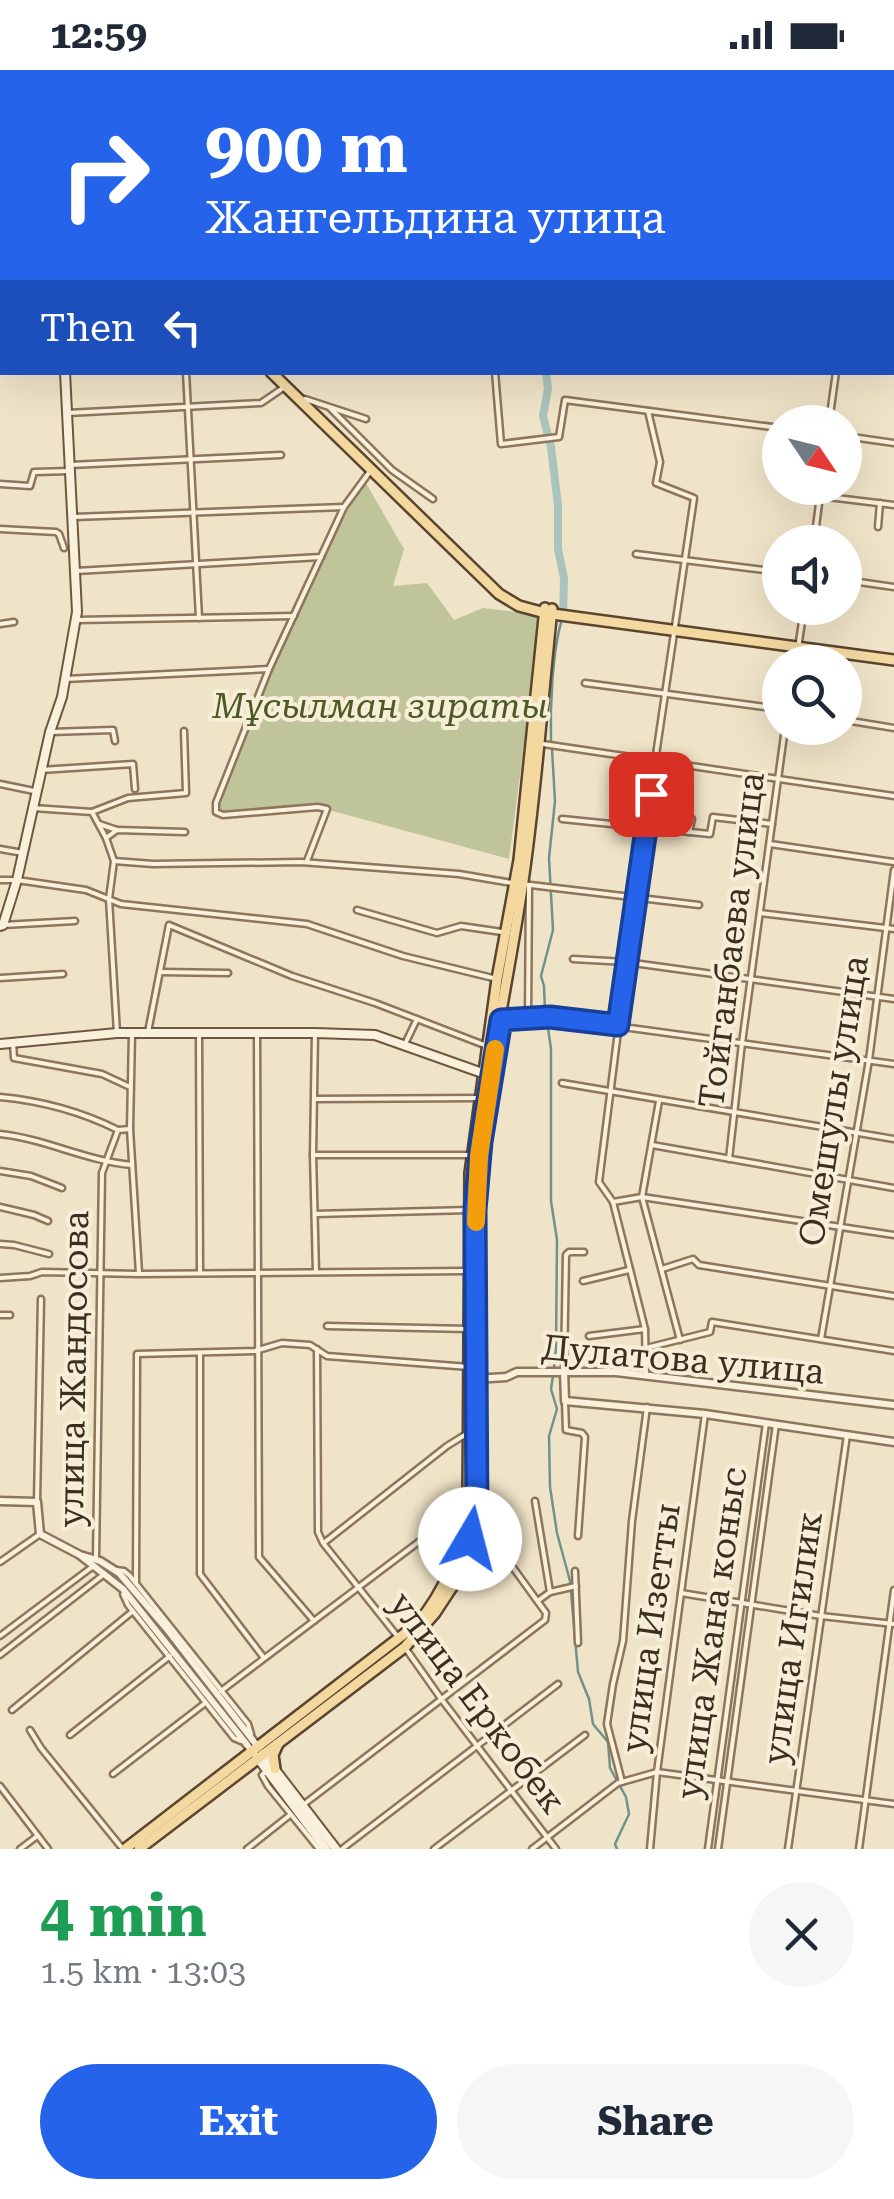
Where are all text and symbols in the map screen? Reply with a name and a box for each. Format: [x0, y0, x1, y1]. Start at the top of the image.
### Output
text: 12:59 [50, 13, 147, 57]
text: 900 m [205, 107, 408, 189]
icon: right [40, 110, 170, 240]
text: Жангельдина улица [205, 191, 666, 244]
icon: left [155, 300, 210, 355]
text: Then [40, 306, 135, 350]
north arrow [762, 405, 862, 505]
map controls [762, 405, 862, 745]
button: sound [762, 525, 862, 625]
button: search [762, 645, 862, 745]
park label: Мұсылман зираты [211, 686, 548, 727]
pin [609, 752, 694, 837]
icon: arrive [624, 767, 679, 822]
street label: Тойганбаева улица [691, 770, 773, 1110]
street label: Омешулы улица [791, 953, 877, 1249]
street label: улица Жандосова [51, 1210, 97, 1528]
street label: Дулатова улица [540, 1327, 826, 1393]
street label: улица Жана коныс [668, 1464, 756, 1802]
position arrow [418, 1487, 522, 1591]
street label: улица Изетты [613, 1501, 689, 1755]
street label: улица Игилик [755, 1509, 831, 1767]
street label: улица Еркобек [380, 1584, 574, 1822]
text: 4 min [40, 1880, 207, 1951]
button: close [749, 1882, 854, 1987]
text: 1.5 km · 13:03 [40, 1953, 246, 1991]
button: Exit [40, 2064, 437, 2179]
button: Share [457, 2064, 854, 2179]

